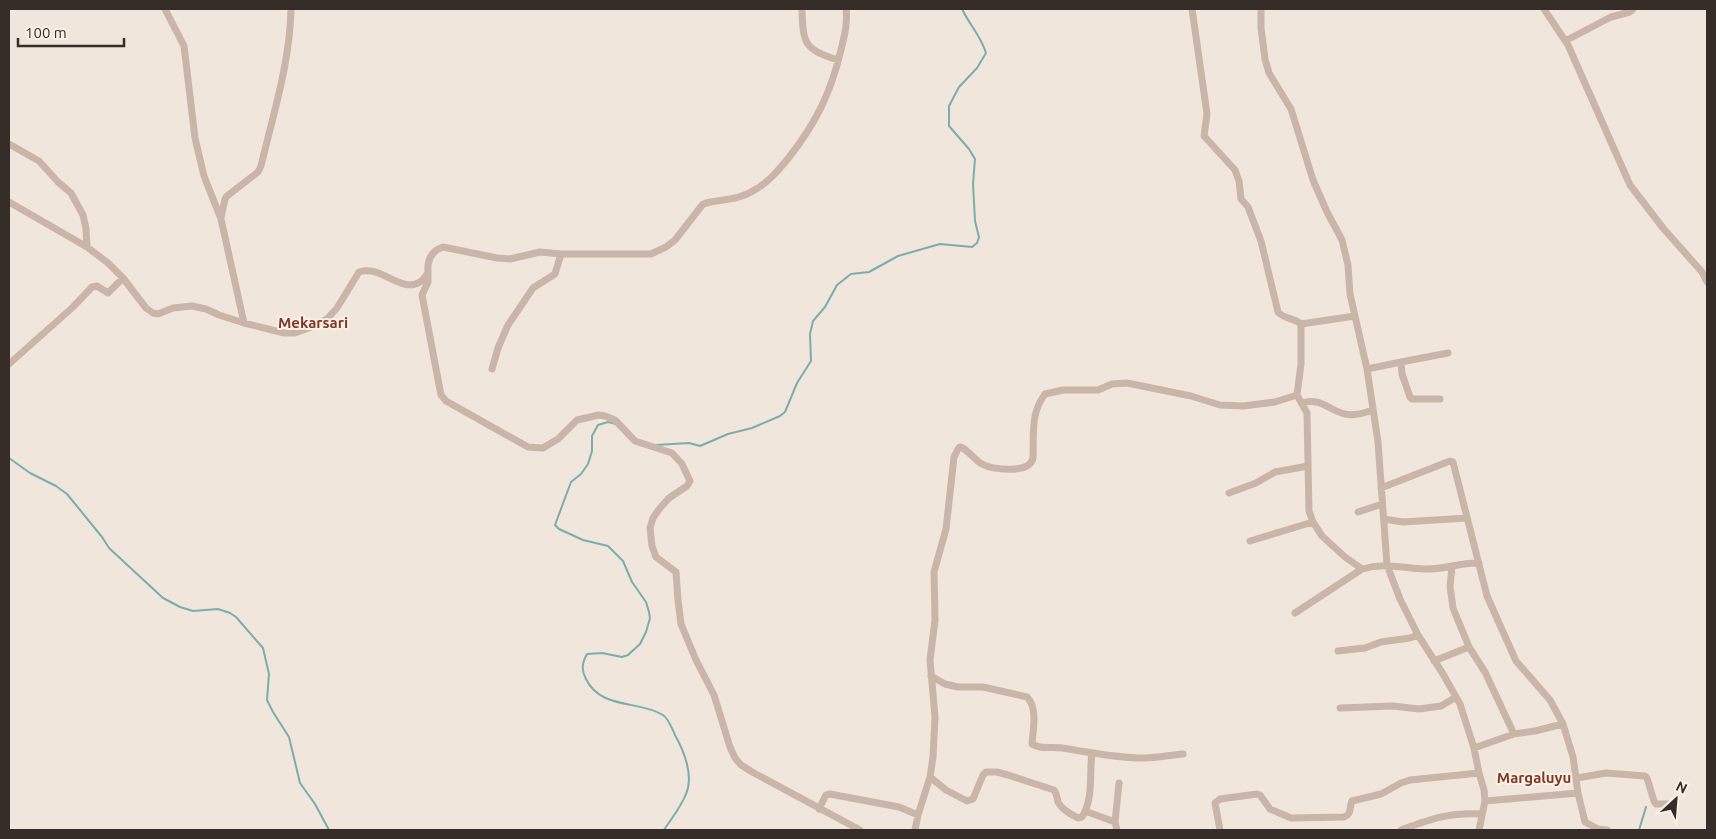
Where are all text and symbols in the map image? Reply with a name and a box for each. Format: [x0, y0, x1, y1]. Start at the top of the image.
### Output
scale bar [18, 15, 124, 47]
text: 100 m [25, 24, 67, 41]
district label: Mekarsari [278, 314, 348, 331]
district label: Margaluyu [1497, 769, 1571, 786]
north arrow [1651, 774, 1701, 824]
text: N [1673, 778, 1690, 797]

